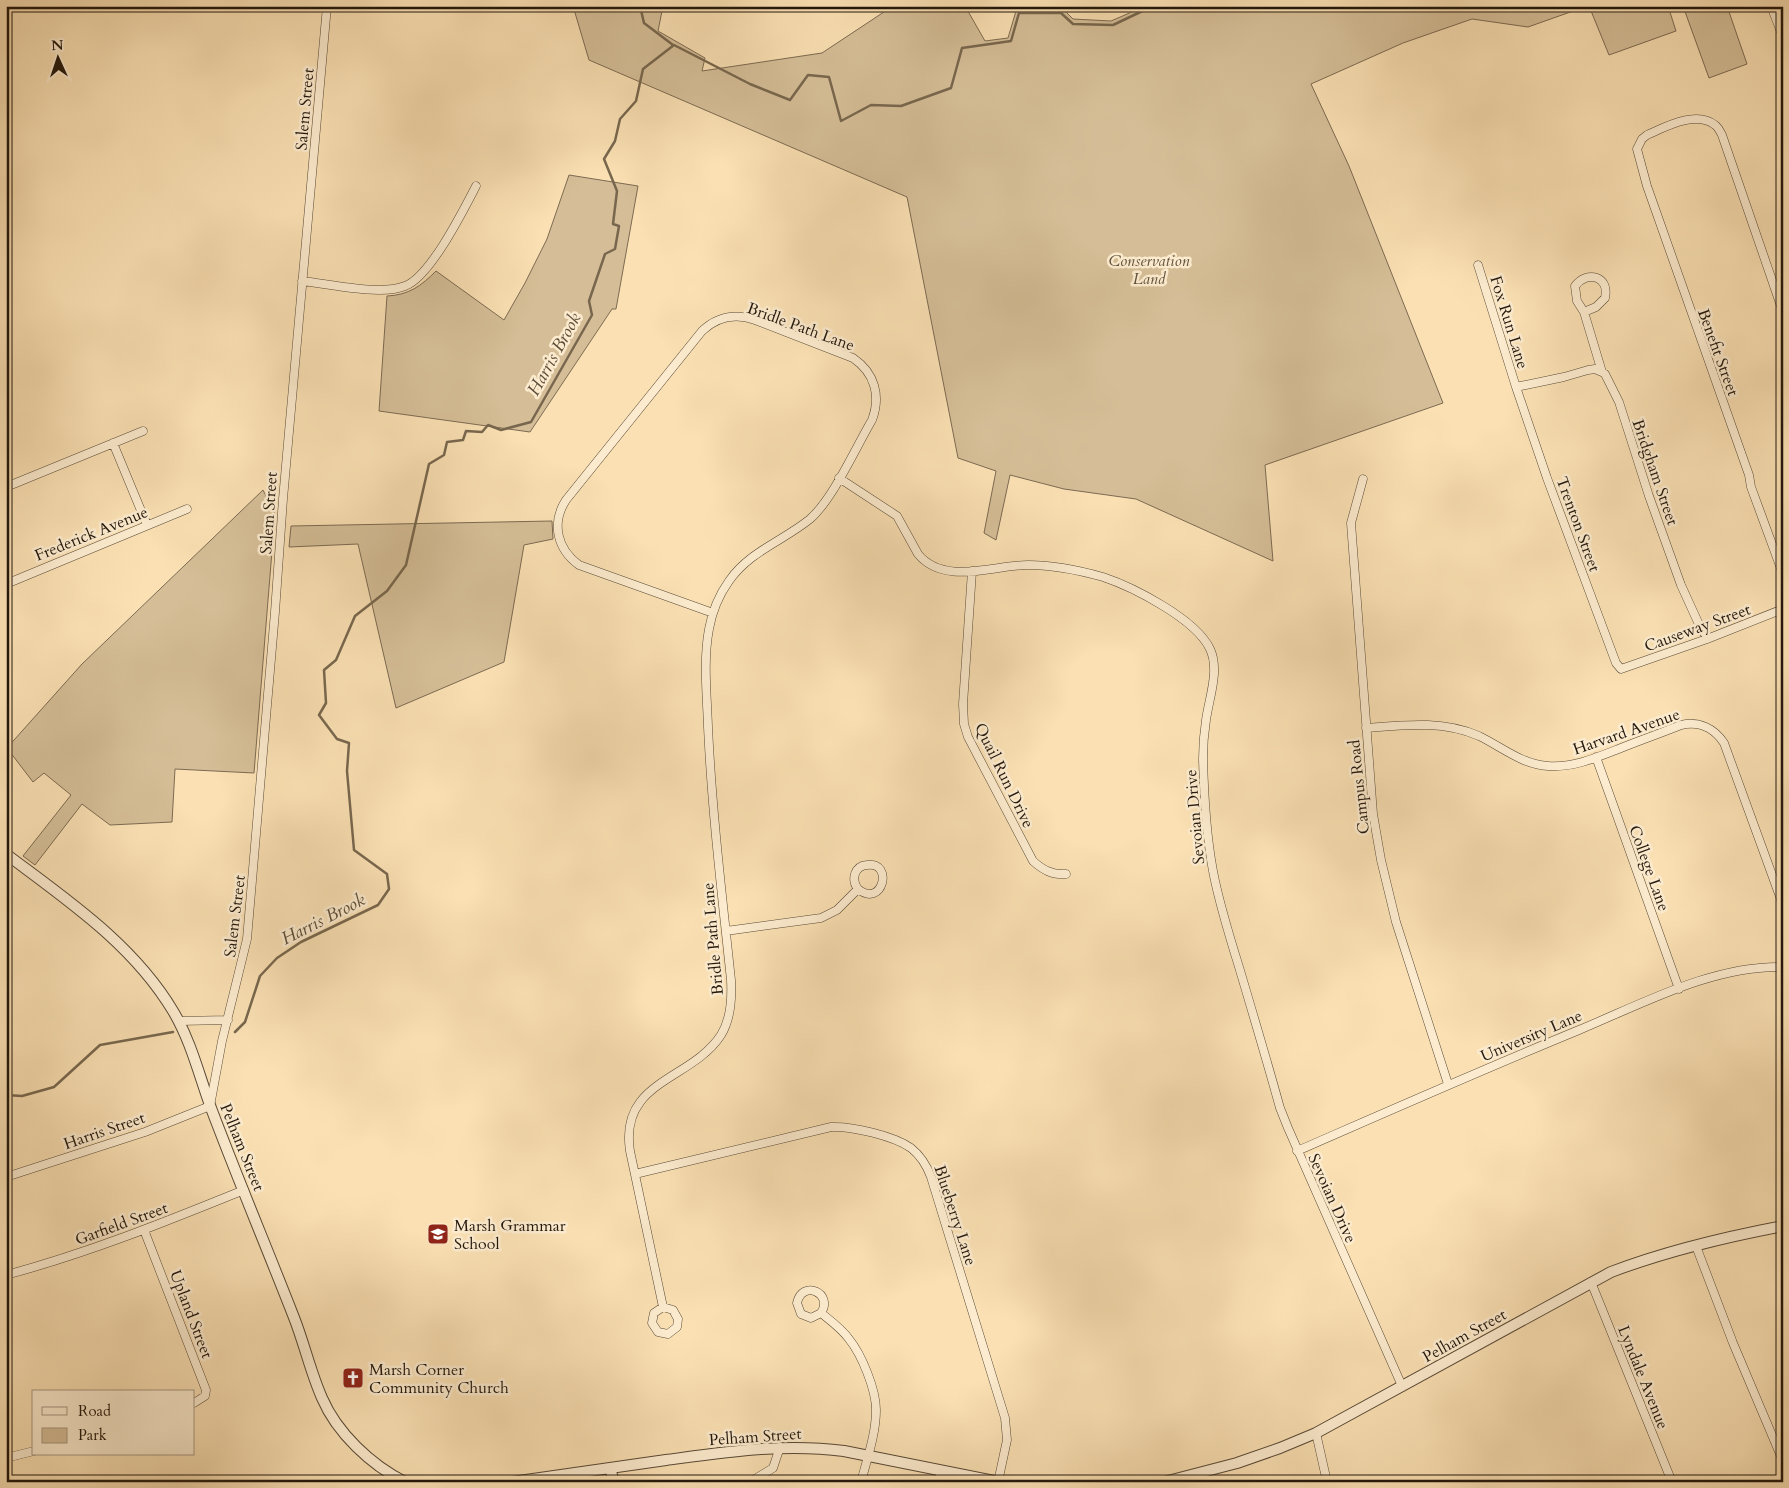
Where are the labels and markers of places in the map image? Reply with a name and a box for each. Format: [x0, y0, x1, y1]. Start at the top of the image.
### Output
place label: Marsh Grammar School [454, 1215, 566, 1255]
school or university icon: Marsh Grammar School [426, 1222, 450, 1246]
place label: Marsh Corner Community Church [369, 1359, 509, 1399]
church icon: Marsh Corner Community Church [341, 1366, 365, 1390]

